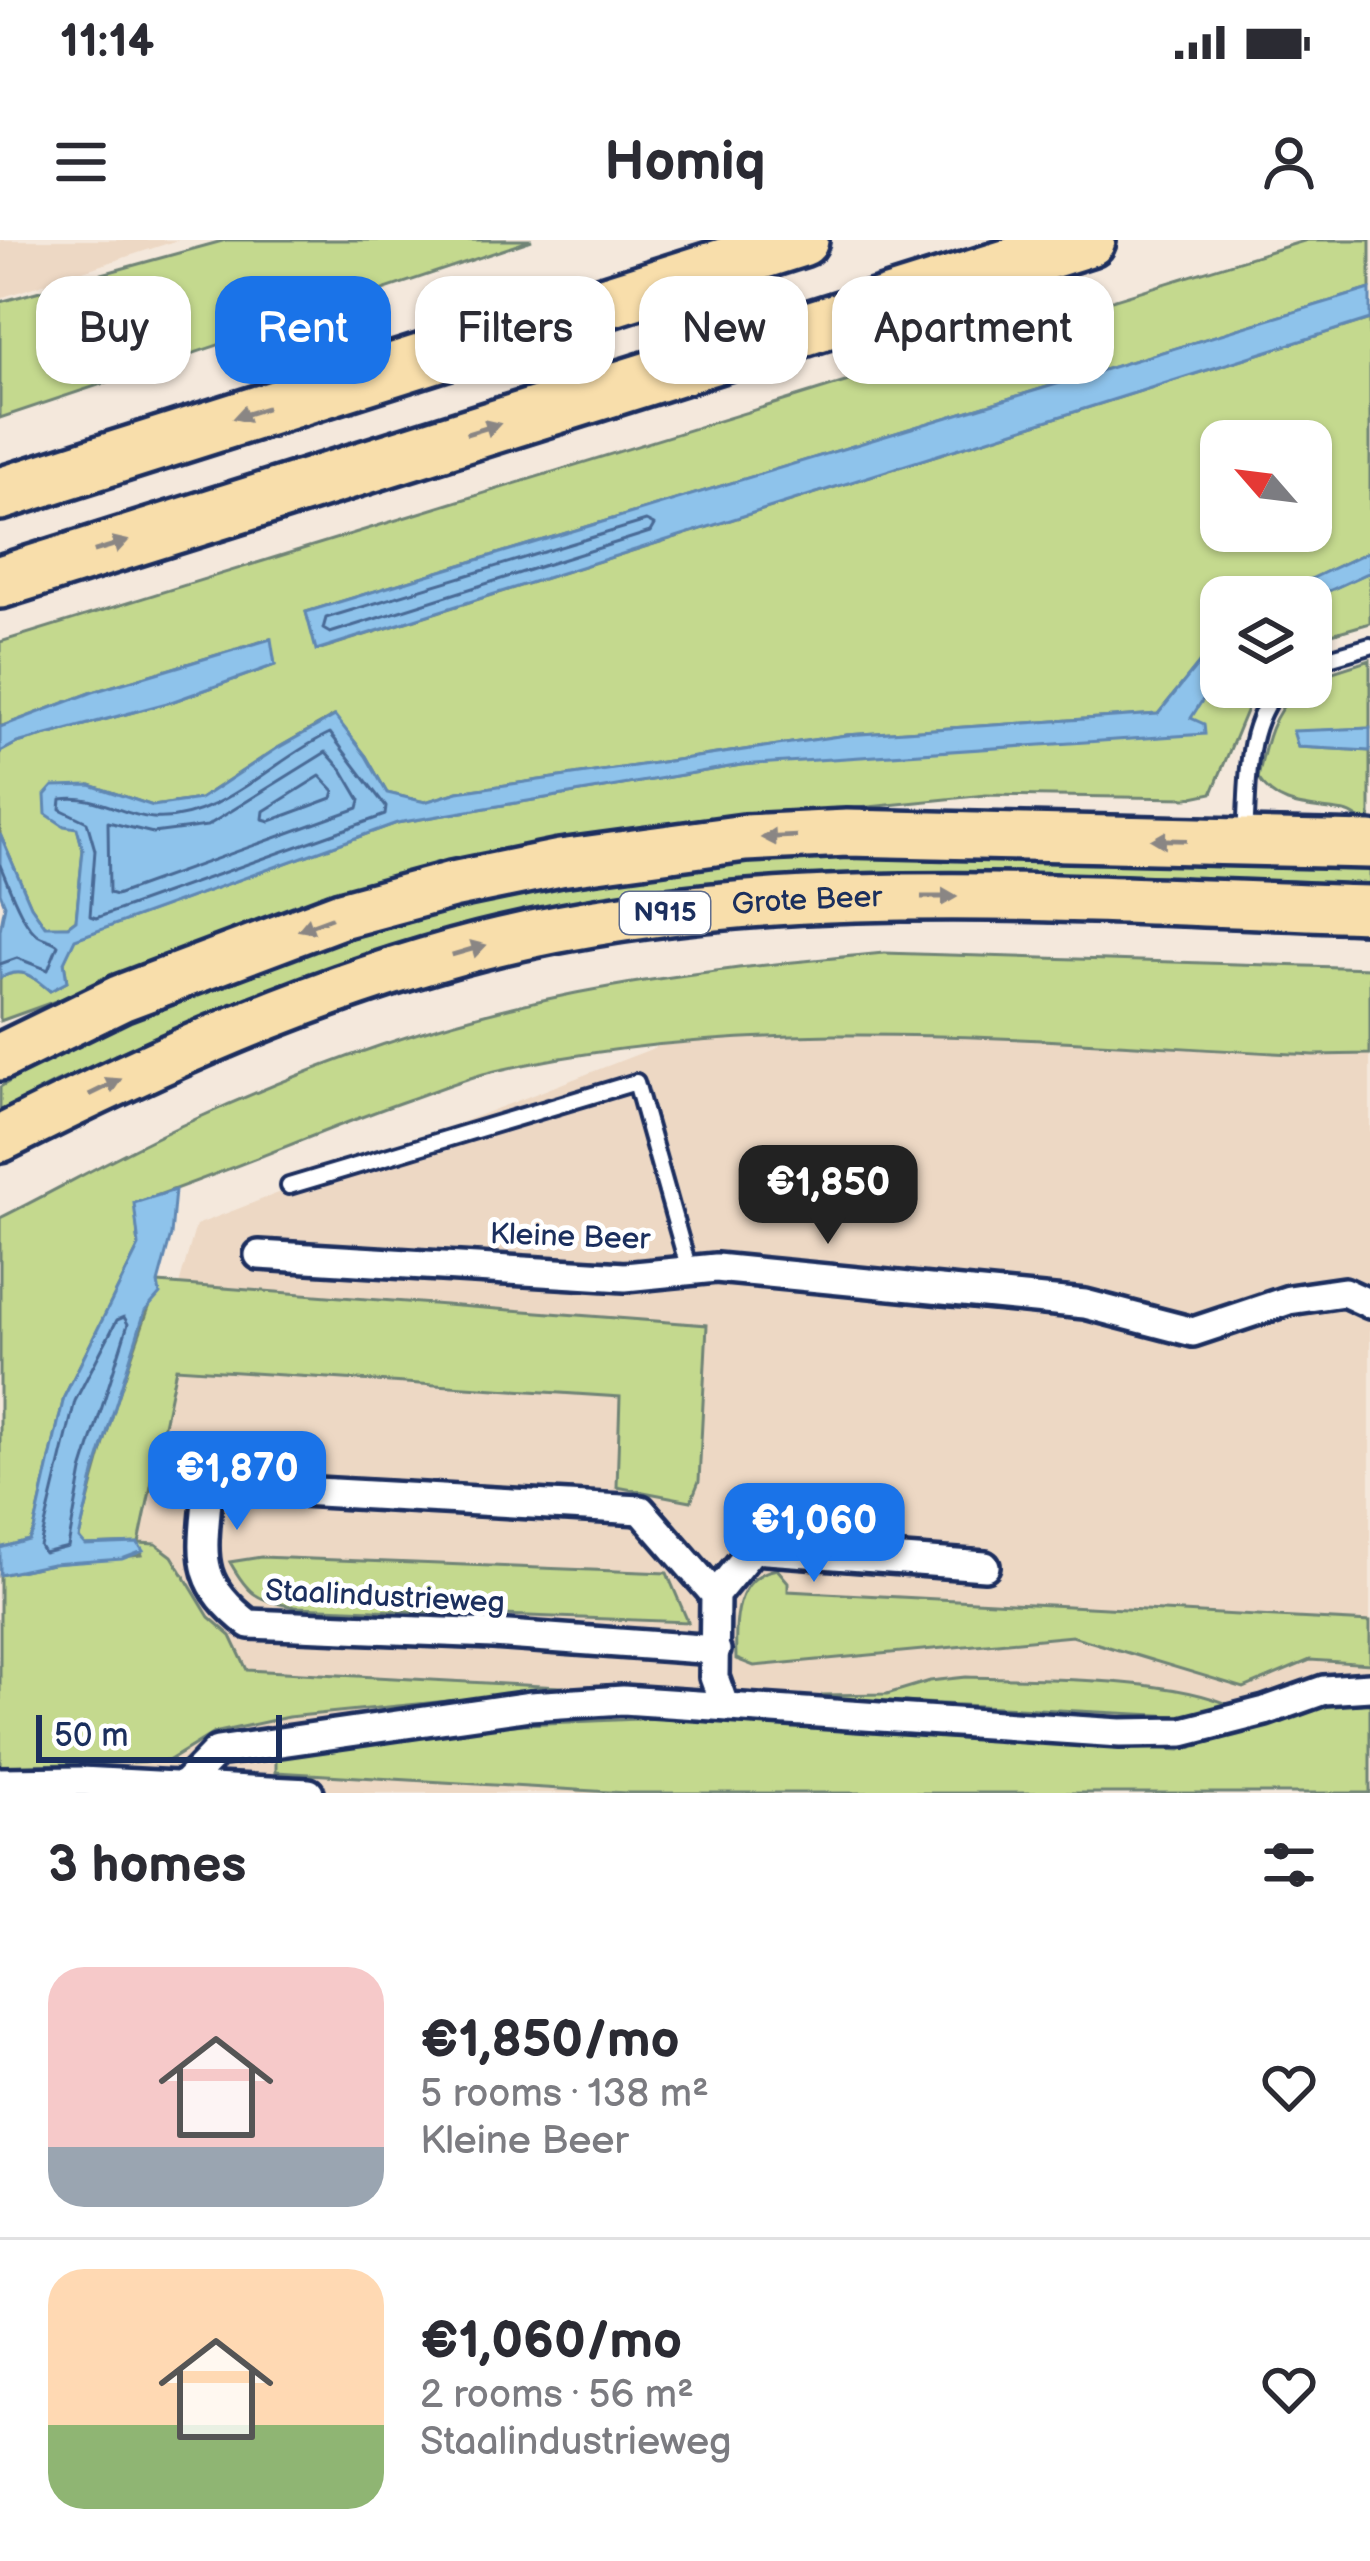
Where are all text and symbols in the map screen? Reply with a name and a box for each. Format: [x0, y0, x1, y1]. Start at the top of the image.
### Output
text: 11:14 [60, 15, 154, 70]
icon: menu [48, 129, 114, 195]
icon: person [1256, 129, 1322, 195]
text: Homiq [604, 130, 766, 195]
chip: Buy [36, 276, 191, 384]
chip: Rent [215, 276, 391, 384]
chip: Filters [415, 276, 615, 384]
chip: New [639, 276, 808, 384]
chip: Apartment [832, 276, 1114, 384]
one-way arrow [231, 405, 268, 423]
one-way arrow [465, 419, 502, 438]
north arrow [1200, 420, 1332, 552]
map controls [1200, 420, 1332, 708]
one-way arrow [93, 536, 130, 554]
button: layers [1200, 576, 1332, 708]
one-way arrow [759, 828, 797, 847]
one-way arrow [1149, 830, 1187, 849]
street label: Grote Beer [730, 879, 884, 923]
one-way arrow [921, 887, 959, 906]
road number: N915 [620, 892, 710, 934]
one-way arrow [297, 916, 333, 934]
one-way arrow [452, 940, 488, 958]
one-way arrow [88, 1077, 123, 1097]
pin: €1,850 [730, 1145, 926, 1247]
text: €1,850 [766, 1160, 890, 1207]
street label: Kleine Beer [489, 1216, 652, 1258]
pin: €1,870 [139, 1431, 335, 1533]
text: €1,870 [175, 1446, 299, 1493]
pin: €1,060 [716, 1483, 912, 1585]
text: €1,060 [751, 1498, 877, 1545]
street label: Staalindustrieweg [264, 1573, 506, 1621]
scale bar [36, 1709, 282, 1762]
text: 50 m [54, 1716, 129, 1756]
icon: filters [1256, 1832, 1322, 1898]
text: 3 homes [48, 1835, 246, 1896]
text: €1,850/mo [420, 2010, 680, 2071]
icon: home [144, 2015, 288, 2159]
icon: heart [1256, 2054, 1322, 2120]
text: 5 rooms · 138 m² [420, 2071, 709, 2118]
text: Kleine Beer [420, 2118, 629, 2165]
text: €1,060/mo [420, 2311, 682, 2372]
icon: home [144, 2317, 288, 2461]
icon: heart [1256, 2356, 1322, 2422]
text: 2 rooms · 56 m² [420, 2372, 694, 2419]
text: Staalindustrieweg [420, 2419, 732, 2466]

